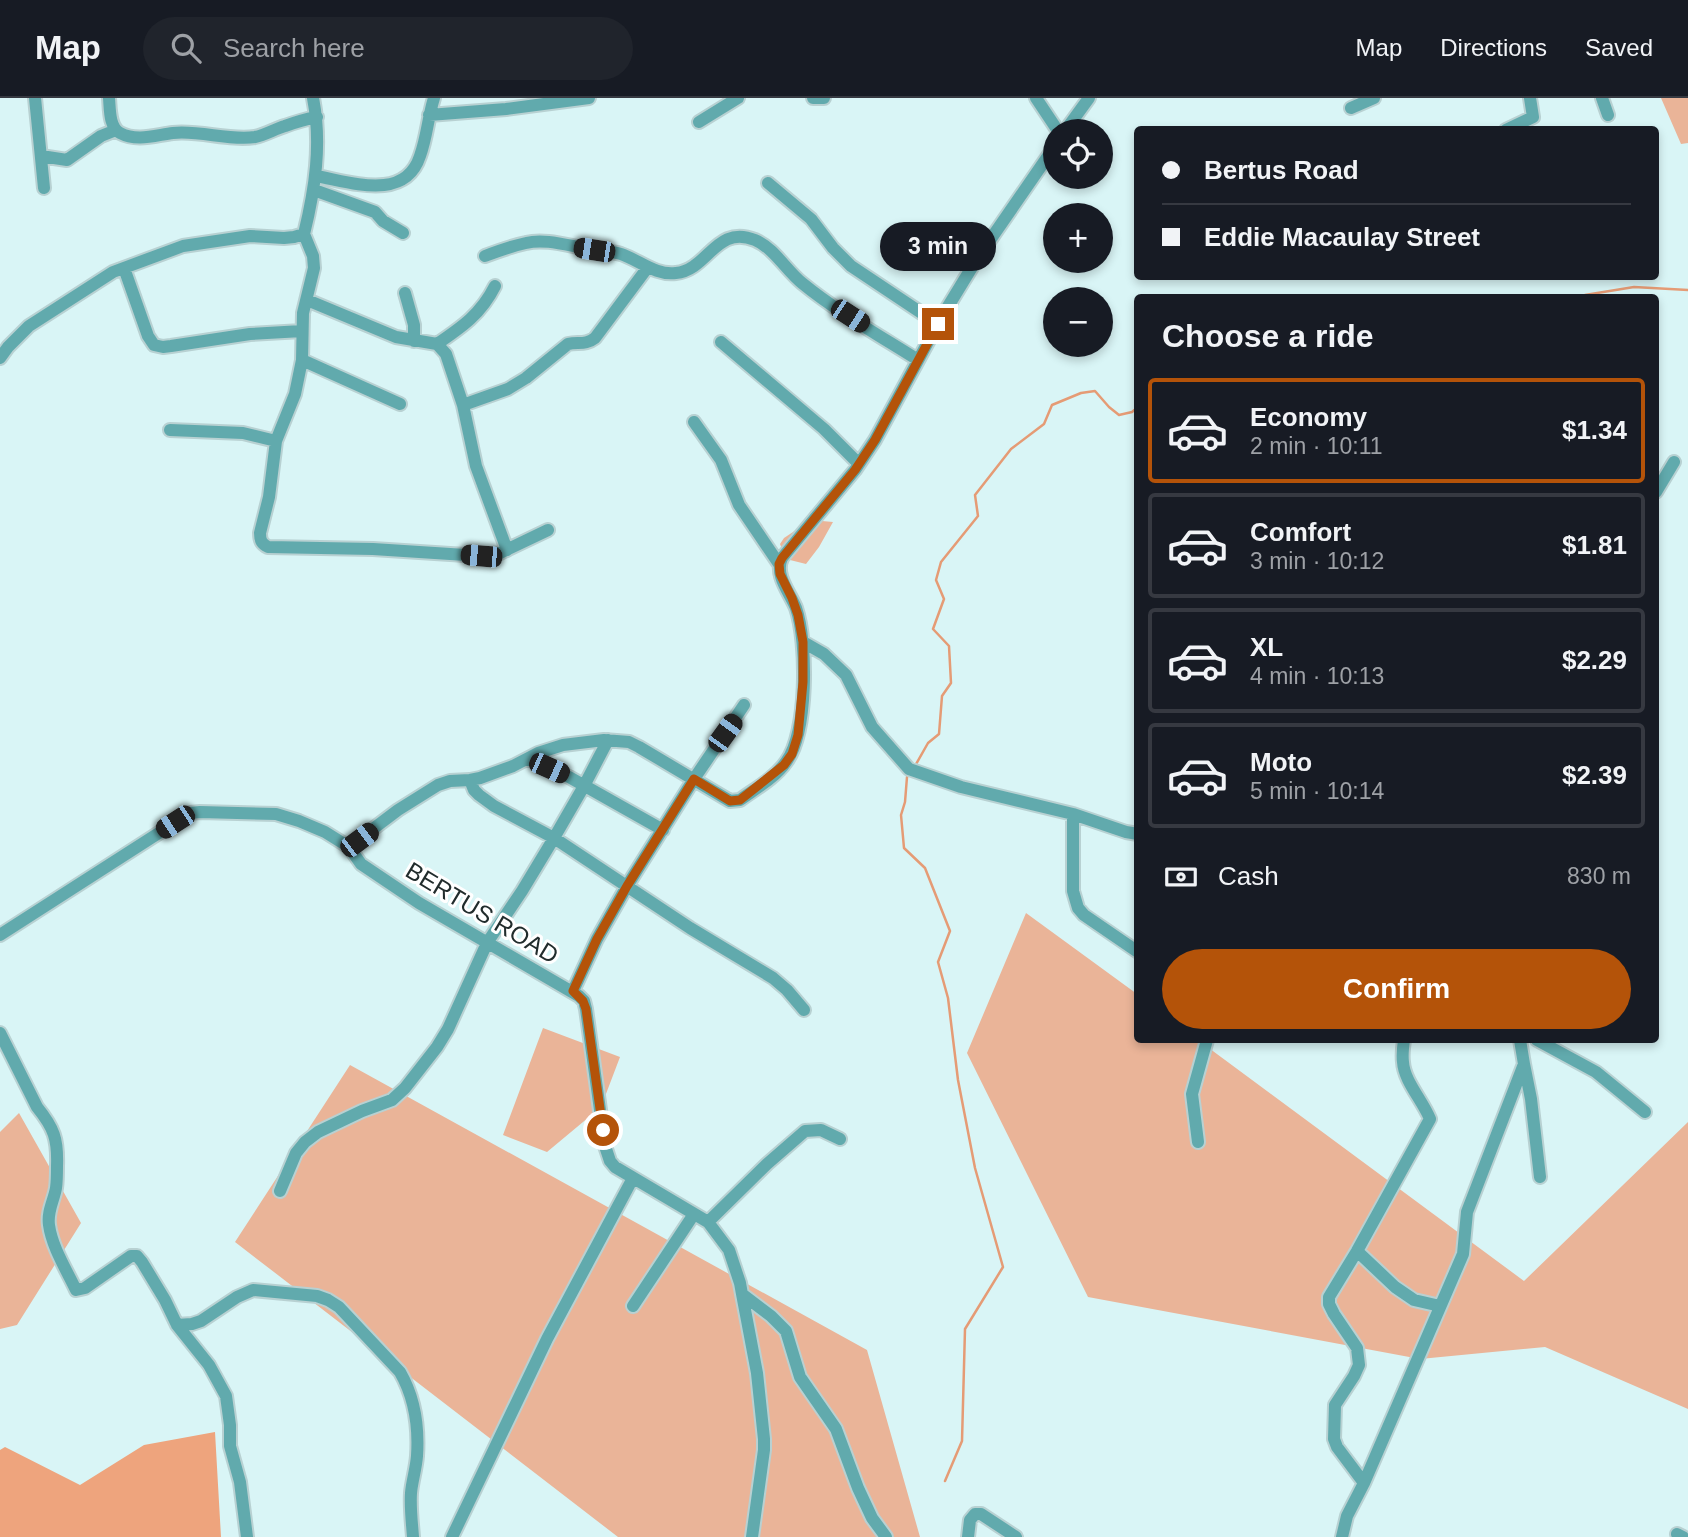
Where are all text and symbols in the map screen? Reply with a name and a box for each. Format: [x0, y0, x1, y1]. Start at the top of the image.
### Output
search box [143, 17, 633, 80]
text: Map [35, 29, 101, 66]
icon: search [167, 29, 205, 67]
text: Search here [223, 33, 365, 63]
text: Map [1356, 34, 1402, 61]
text: Directions [1440, 34, 1547, 61]
text: Saved [1585, 34, 1653, 61]
map controls [1043, 119, 1113, 357]
button: locate [1043, 119, 1113, 189]
text: Bertus Road [1204, 155, 1359, 185]
button: + [1043, 203, 1113, 273]
callout: 3 min [880, 222, 996, 272]
text: Eddie Macaulay Street [1204, 222, 1480, 252]
text: 3 min [908, 233, 968, 259]
car [572, 236, 617, 264]
button: − [1043, 287, 1113, 357]
car [827, 296, 874, 336]
route end [922, 308, 954, 340]
text: Choose a ride [1162, 318, 1374, 354]
icon: car [1166, 399, 1229, 462]
text: Economy [1250, 402, 1367, 432]
text: $1.34 [1562, 415, 1627, 445]
text: 2 min · 10:11 [1250, 433, 1383, 459]
icon: car [1166, 514, 1229, 577]
text: Comfort [1250, 517, 1351, 547]
text: $1.81 [1562, 530, 1627, 560]
car [460, 544, 503, 568]
text: 3 min · 10:12 [1250, 548, 1384, 574]
icon: car [1166, 629, 1229, 692]
text: XL [1250, 632, 1283, 662]
text: $2.29 [1562, 645, 1627, 675]
text: 4 min · 10:13 [1250, 663, 1384, 689]
car [705, 710, 746, 756]
icon: car [1166, 744, 1229, 807]
text: Moto [1250, 747, 1312, 777]
car [526, 750, 573, 786]
text: $2.39 [1562, 760, 1627, 790]
text: 5 min · 10:14 [1250, 778, 1384, 804]
car [152, 802, 199, 842]
car [336, 819, 383, 861]
street label: BERTUS ROAD [401, 856, 563, 969]
icon: cash [1162, 858, 1200, 896]
text: Cash [1218, 861, 1279, 891]
text: 830 m [1567, 863, 1631, 889]
button: Confirm [1162, 949, 1631, 1029]
route start [587, 1114, 619, 1146]

